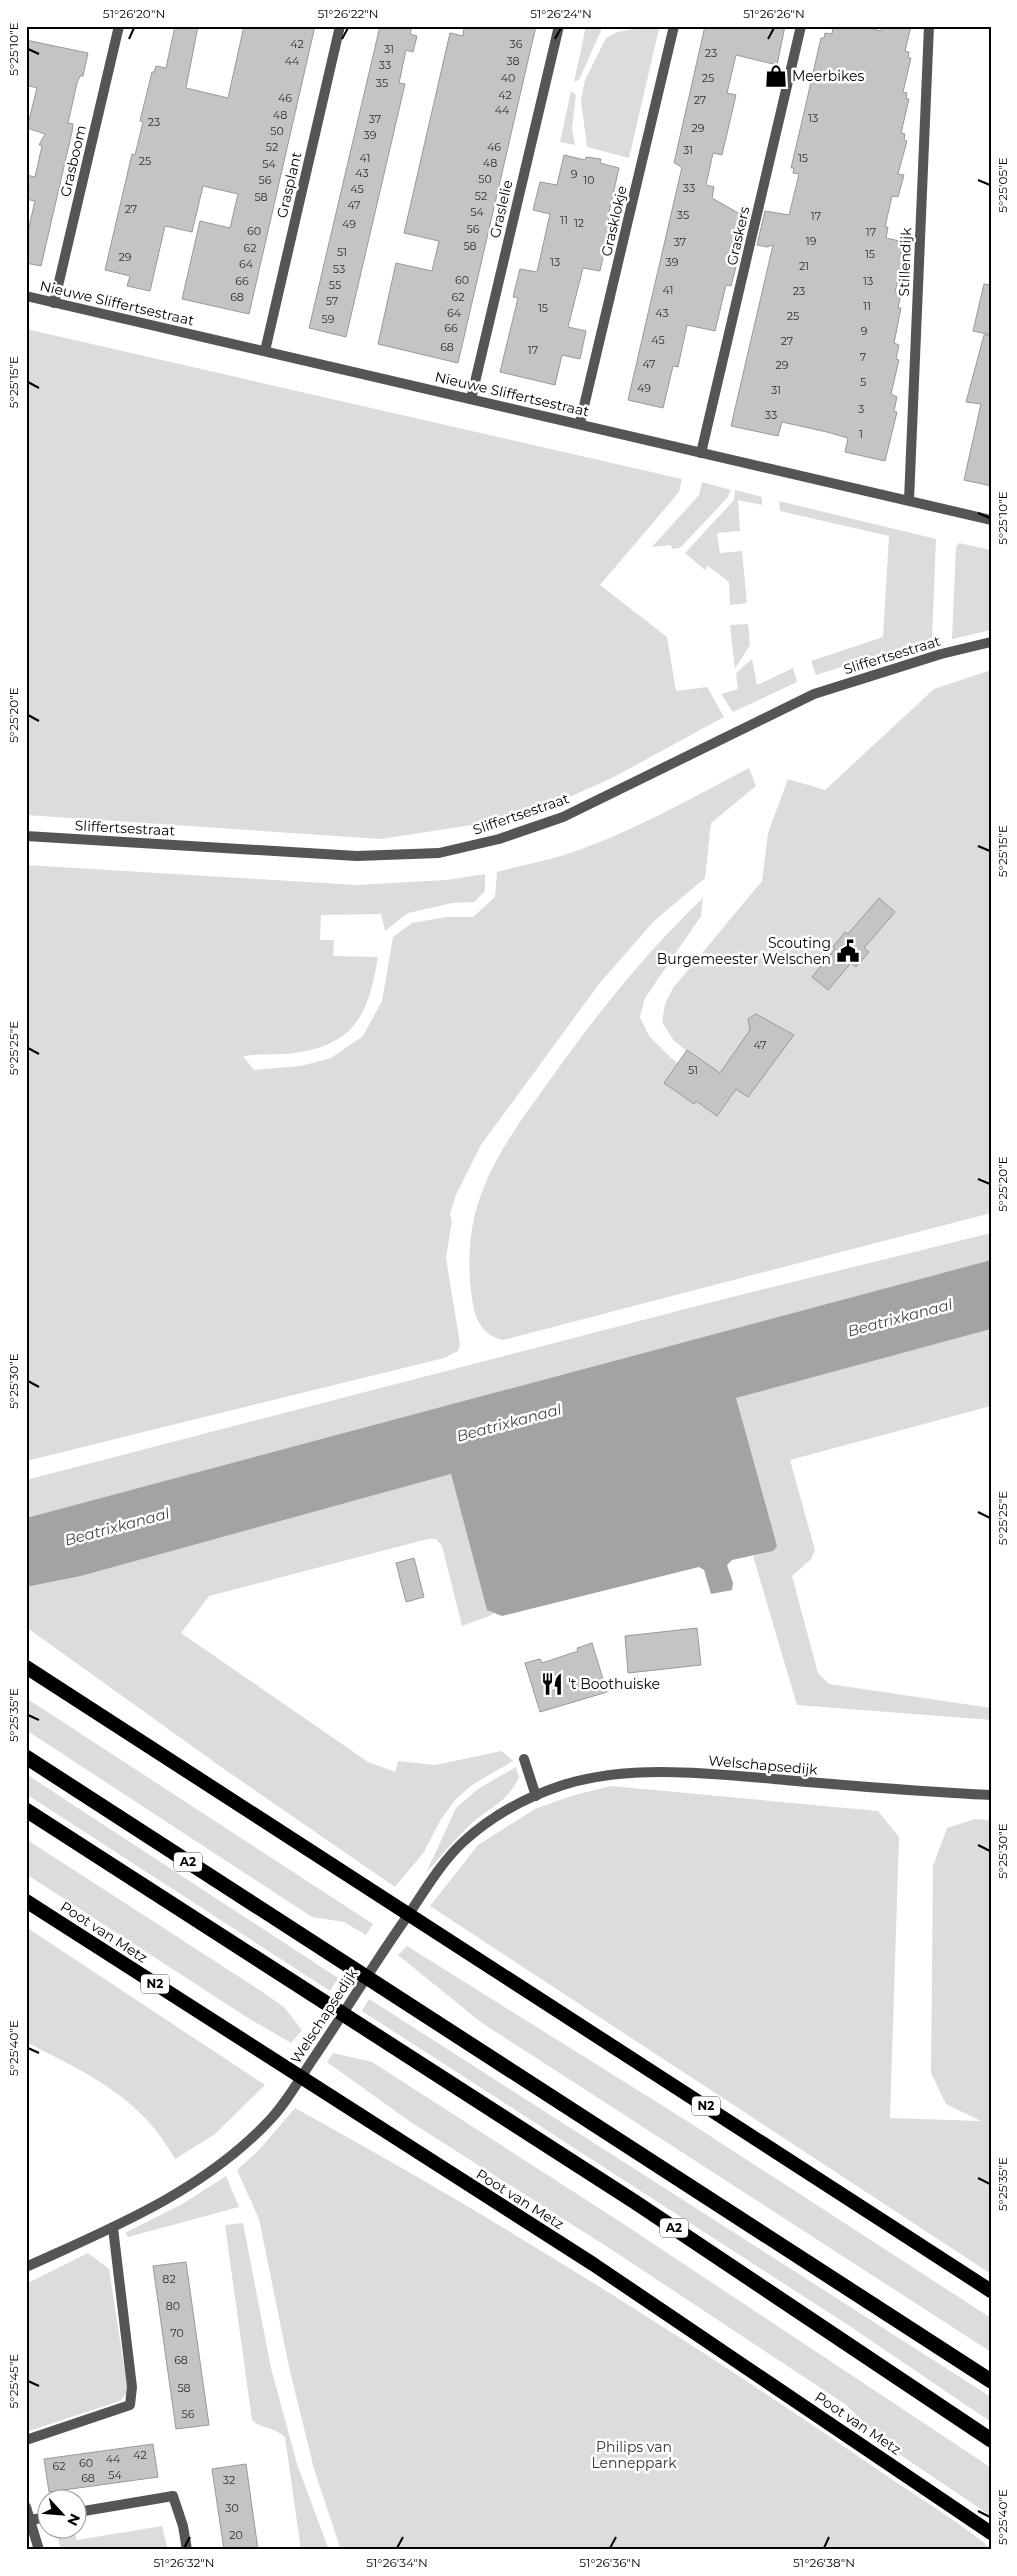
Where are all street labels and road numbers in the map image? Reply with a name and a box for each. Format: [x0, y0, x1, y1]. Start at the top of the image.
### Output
street label: Grasboom [56, 123, 90, 199]
street label: Grasplant [273, 150, 305, 220]
street label: Graslelie [486, 178, 516, 240]
street label: Grasklokje [597, 184, 631, 258]
street label: Graskers [722, 205, 754, 267]
street label: Stillendijk [895, 227, 915, 297]
street label: Nieuwe Sliffertsestraat [38, 276, 196, 330]
street label: Nieuwe Sliffertsestraat [433, 367, 591, 421]
street label: Sliffertsestraat [841, 632, 943, 678]
street label: Sliffertsestraat [471, 789, 572, 839]
street label: Sliffertsestraat [74, 816, 176, 840]
street label: Welschapsedijk [708, 1751, 819, 1779]
road number: A2 [174, 1852, 202, 1871]
street label: Poot van Metz [57, 1897, 151, 1967]
street label: Welschapsedijk [287, 1965, 362, 2067]
road number: N2 [141, 1975, 169, 1994]
road number: N2 [692, 2096, 720, 2116]
street label: Poot van Metz [473, 2165, 567, 2233]
road number: A2 [660, 2218, 688, 2238]
street label: Poot van Metz [811, 2388, 905, 2458]

